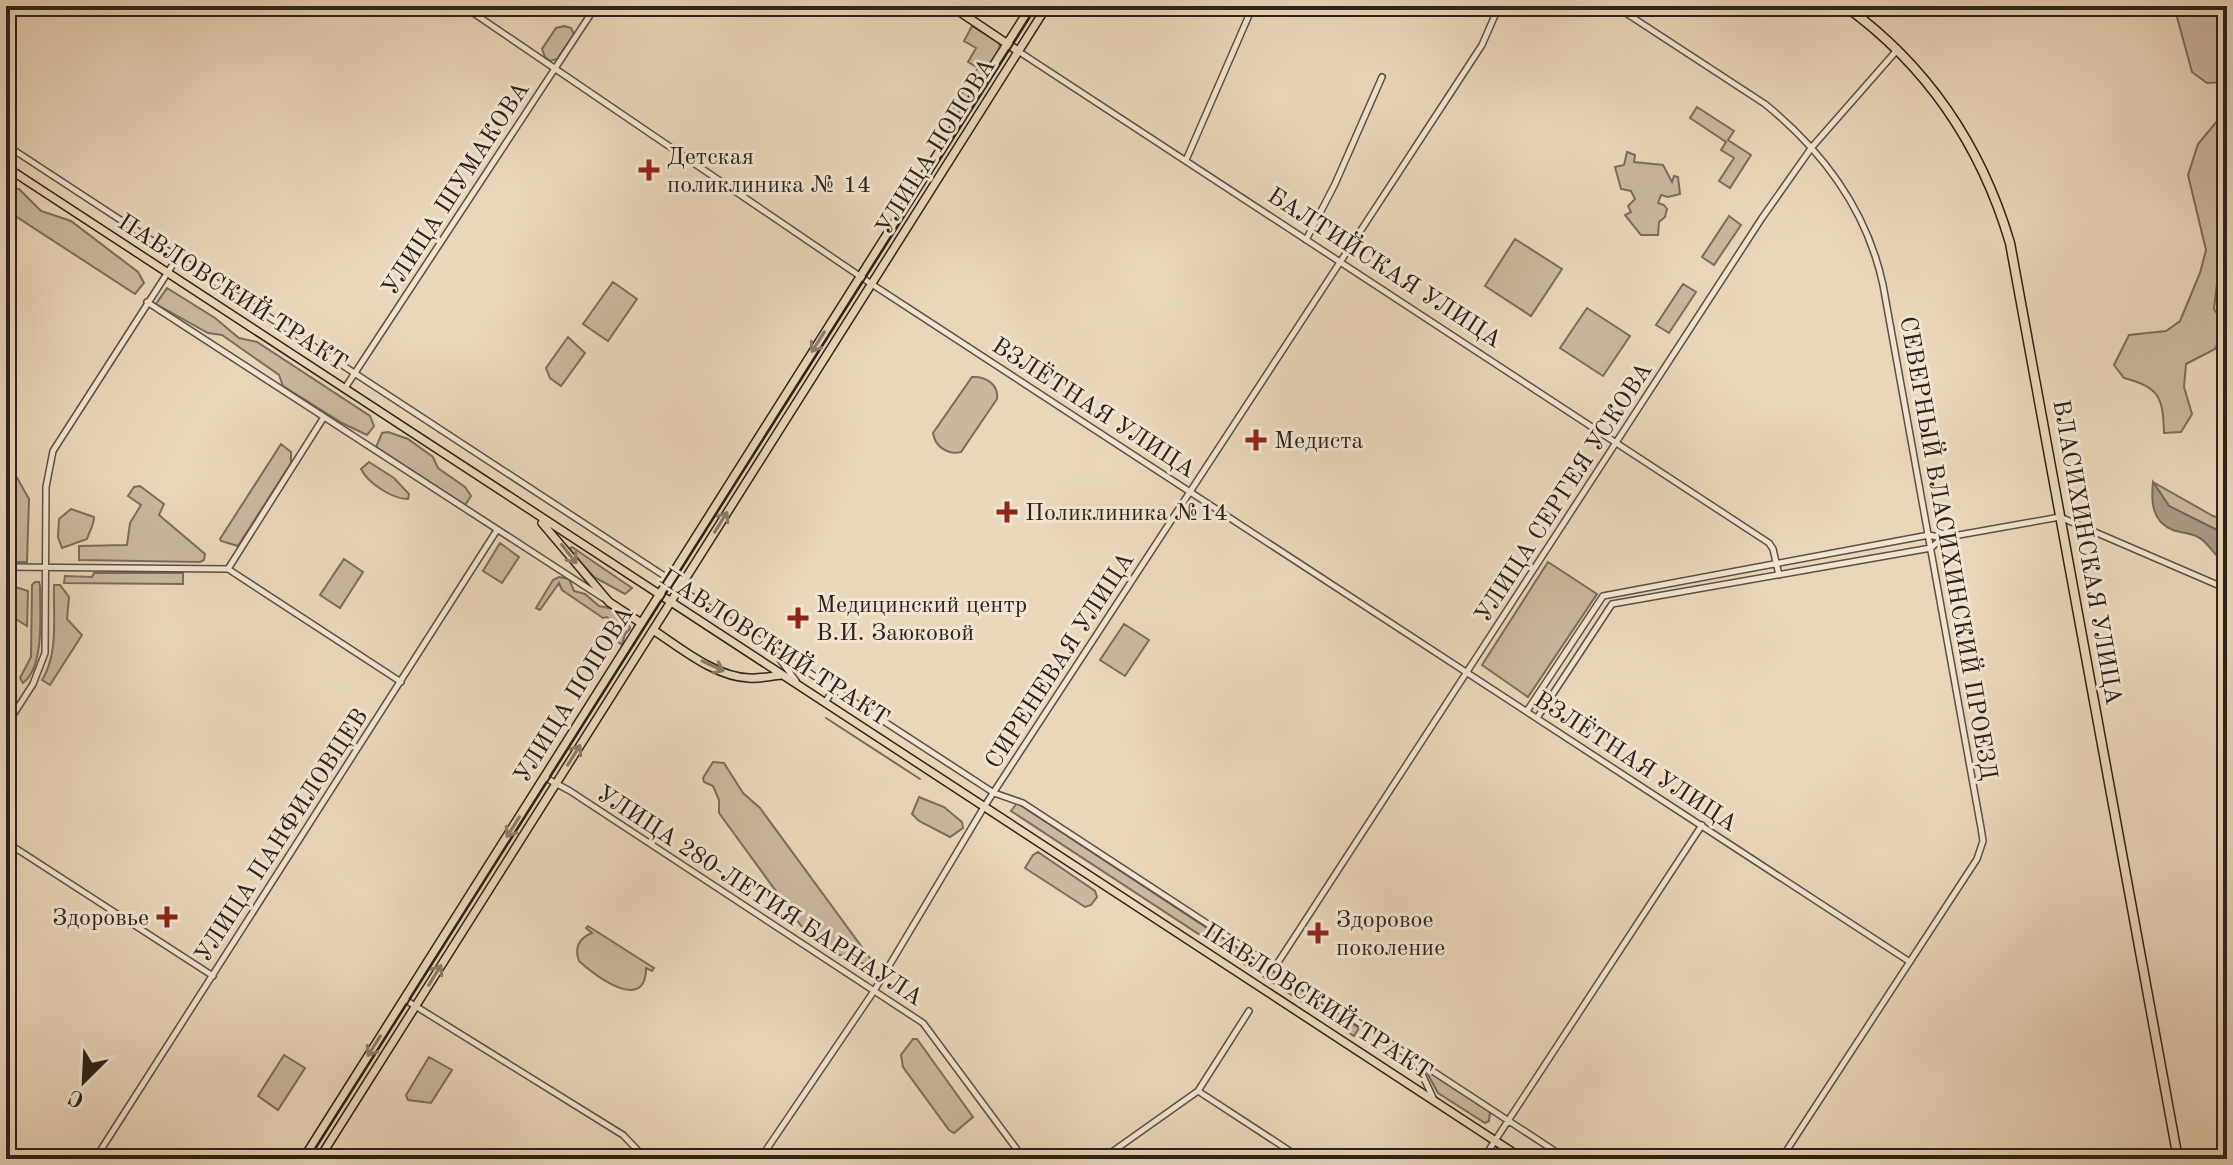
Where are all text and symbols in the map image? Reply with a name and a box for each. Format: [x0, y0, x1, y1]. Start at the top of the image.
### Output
street label: УЛИЦА ПОПОВА [873, 55, 1001, 240]
street label: УЛИЦА ШУМАКОВА [379, 78, 535, 300]
place label: Детская поликлиника № 14 [667, 146, 871, 198]
marker: Детская поликлиника № 14 [638, 159, 660, 181]
street label: БАЛТИЙСКАЯ УЛИЦА [1263, 180, 1508, 353]
street label: ПАВЛОВСКИЙ ТРАКТ [113, 207, 353, 377]
street label: СЕВЕРНЫЙ ВЛАСИХИНСКИЙ ПРОЕЗД [1894, 314, 2005, 782]
one-way arrow [809, 330, 825, 353]
street label: ВЗЛЁТНАЯ УЛИЦА [987, 332, 1200, 483]
street label: УЛИЦА СЕРГЕЯ УСКОВА [1472, 359, 1658, 627]
street label: ВЛАСИХИНСКАЯ УЛИЦА [2047, 398, 2125, 707]
marker: Медиста [1245, 429, 1267, 451]
place label: Медиста [1274, 430, 1364, 454]
marker: Поликлиника №14 [996, 501, 1018, 523]
place label: Поликлиника №14 [1025, 502, 1228, 526]
one-way arrow [713, 511, 729, 534]
one-way arrow [560, 543, 578, 564]
street label: СИРЕНЕВАЯ УЛИЦА [982, 549, 1140, 774]
street label: ПАВЛОВСКИЙ ТРАКТ [655, 562, 895, 732]
place label: Медицинский центр В.И. Заюковой [816, 594, 1027, 646]
street label: УЛИЦА ПОПОВА [511, 603, 639, 788]
marker: Медицинский центр В.И. Заюковой [787, 607, 809, 629]
one-way arrow [701, 659, 725, 674]
street label: ВЗЛЁТНАЯ УЛИЦА [1529, 686, 1742, 837]
street label: УЛИЦА ПАНФИЛОВЦЕВ [192, 705, 374, 967]
one-way arrow [567, 744, 583, 767]
street label: УЛИЦА 280-ЛЕТИЯ БАРНАУЛА [591, 782, 926, 1011]
one-way arrow [504, 815, 521, 837]
marker: Здоровье [156, 906, 178, 928]
place label: Здоровье [52, 907, 149, 931]
place label: Здоровое поколение [1336, 909, 1445, 961]
street label: ПАВЛОВСКИЙ ТРАКТ [1198, 916, 1438, 1086]
marker: Здоровое поколение [1307, 922, 1329, 944]
one-way arrow [428, 964, 444, 987]
one-way arrow [365, 1034, 381, 1057]
north arrow [44, 1041, 124, 1121]
text: С [66, 1084, 88, 1110]

